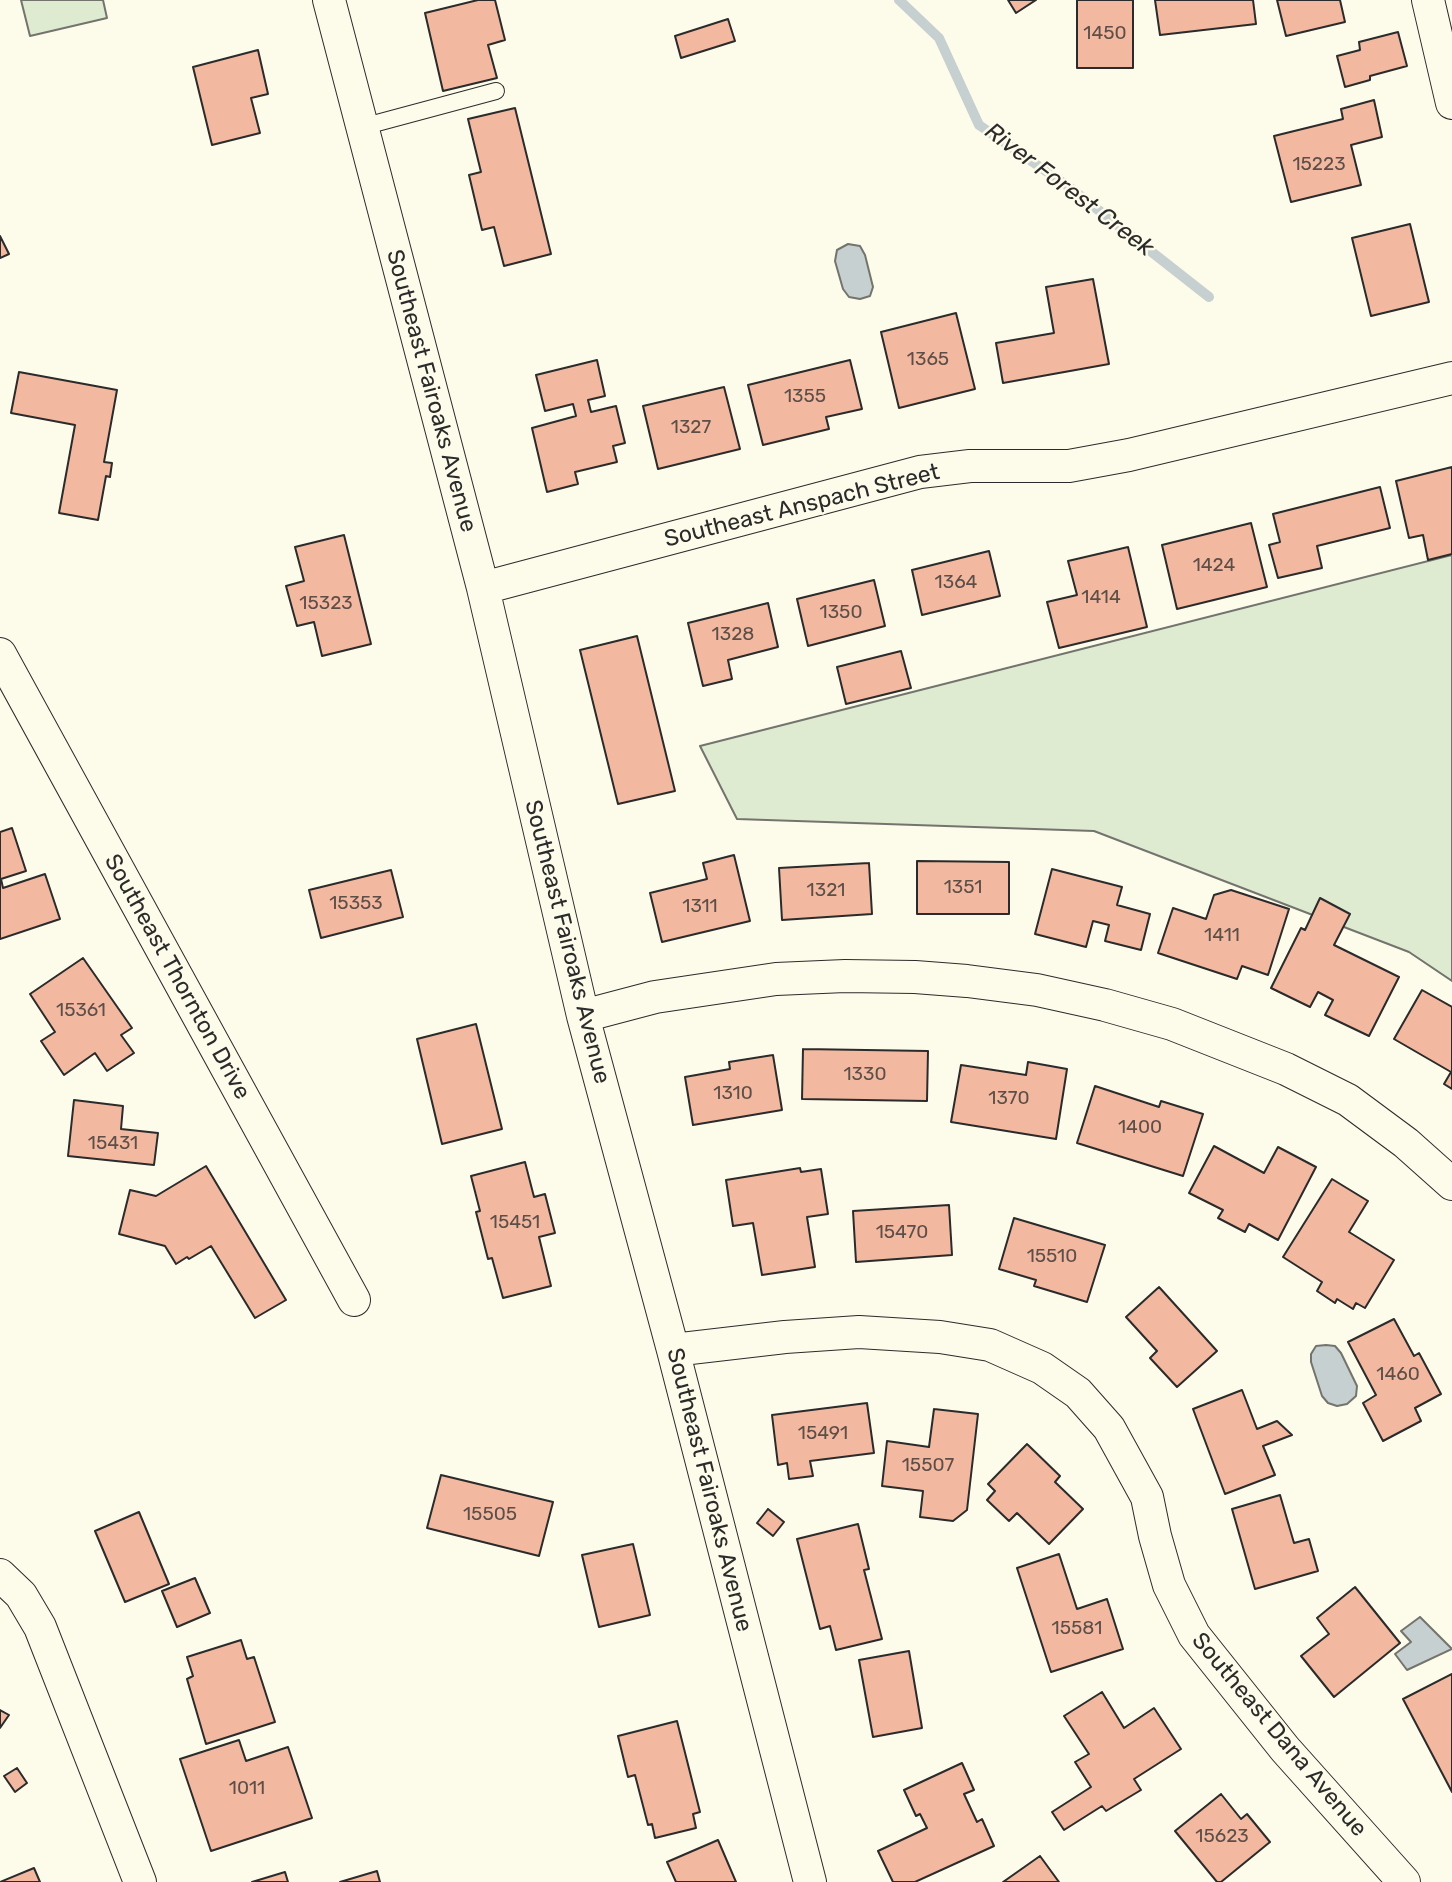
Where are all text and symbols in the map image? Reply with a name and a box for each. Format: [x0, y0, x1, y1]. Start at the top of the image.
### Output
house number: 1450 [1083, 23, 1127, 45]
water label: River Forest Creek [979, 117, 1159, 263]
house number: 15223 [1292, 154, 1346, 176]
street label: Southeast Fairoaks Avenue [380, 247, 482, 535]
house number: 1365 [907, 349, 949, 371]
house number: 1355 [784, 386, 826, 408]
house number: 1327 [671, 417, 711, 439]
street label: Southeast Anspach Street [662, 458, 942, 554]
house number: 1424 [1193, 555, 1235, 577]
house number: 1364 [935, 572, 977, 594]
house number: 1414 [1081, 587, 1121, 609]
house number: 15323 [299, 593, 353, 615]
house number: 1350 [820, 602, 862, 624]
house number: 1328 [712, 624, 754, 646]
street label: Southeast Fairoaks Avenue [518, 797, 616, 1087]
street label: Southeast Thornton Drive [98, 850, 256, 1104]
house number: 1351 [944, 877, 982, 899]
house number: 1321 [807, 880, 845, 902]
house number: 15353 [329, 893, 383, 915]
house number: 1311 [682, 896, 718, 918]
house number: 1411 [1204, 925, 1240, 947]
house number: 15361 [56, 1000, 106, 1022]
house number: 1330 [843, 1064, 887, 1086]
house number: 1310 [713, 1083, 753, 1105]
house number: 1370 [988, 1088, 1030, 1110]
house number: 1400 [1118, 1117, 1162, 1139]
house number: 15431 [88, 1133, 138, 1155]
house number: 15451 [490, 1212, 540, 1234]
house number: 15470 [876, 1222, 928, 1244]
house number: 15510 [1027, 1246, 1077, 1268]
street label: Southeast Fairoaks Avenue [660, 1345, 758, 1635]
house number: 1460 [1376, 1364, 1420, 1386]
house number: 15491 [798, 1423, 848, 1445]
house number: 15507 [902, 1455, 954, 1477]
house number: 15505 [463, 1504, 517, 1526]
house number: 15581 [1052, 1618, 1102, 1640]
street label: Southeast Dana Avenue [1186, 1627, 1372, 1843]
house number: 1011 [229, 1778, 265, 1800]
house number: 15623 [1195, 1826, 1249, 1848]

